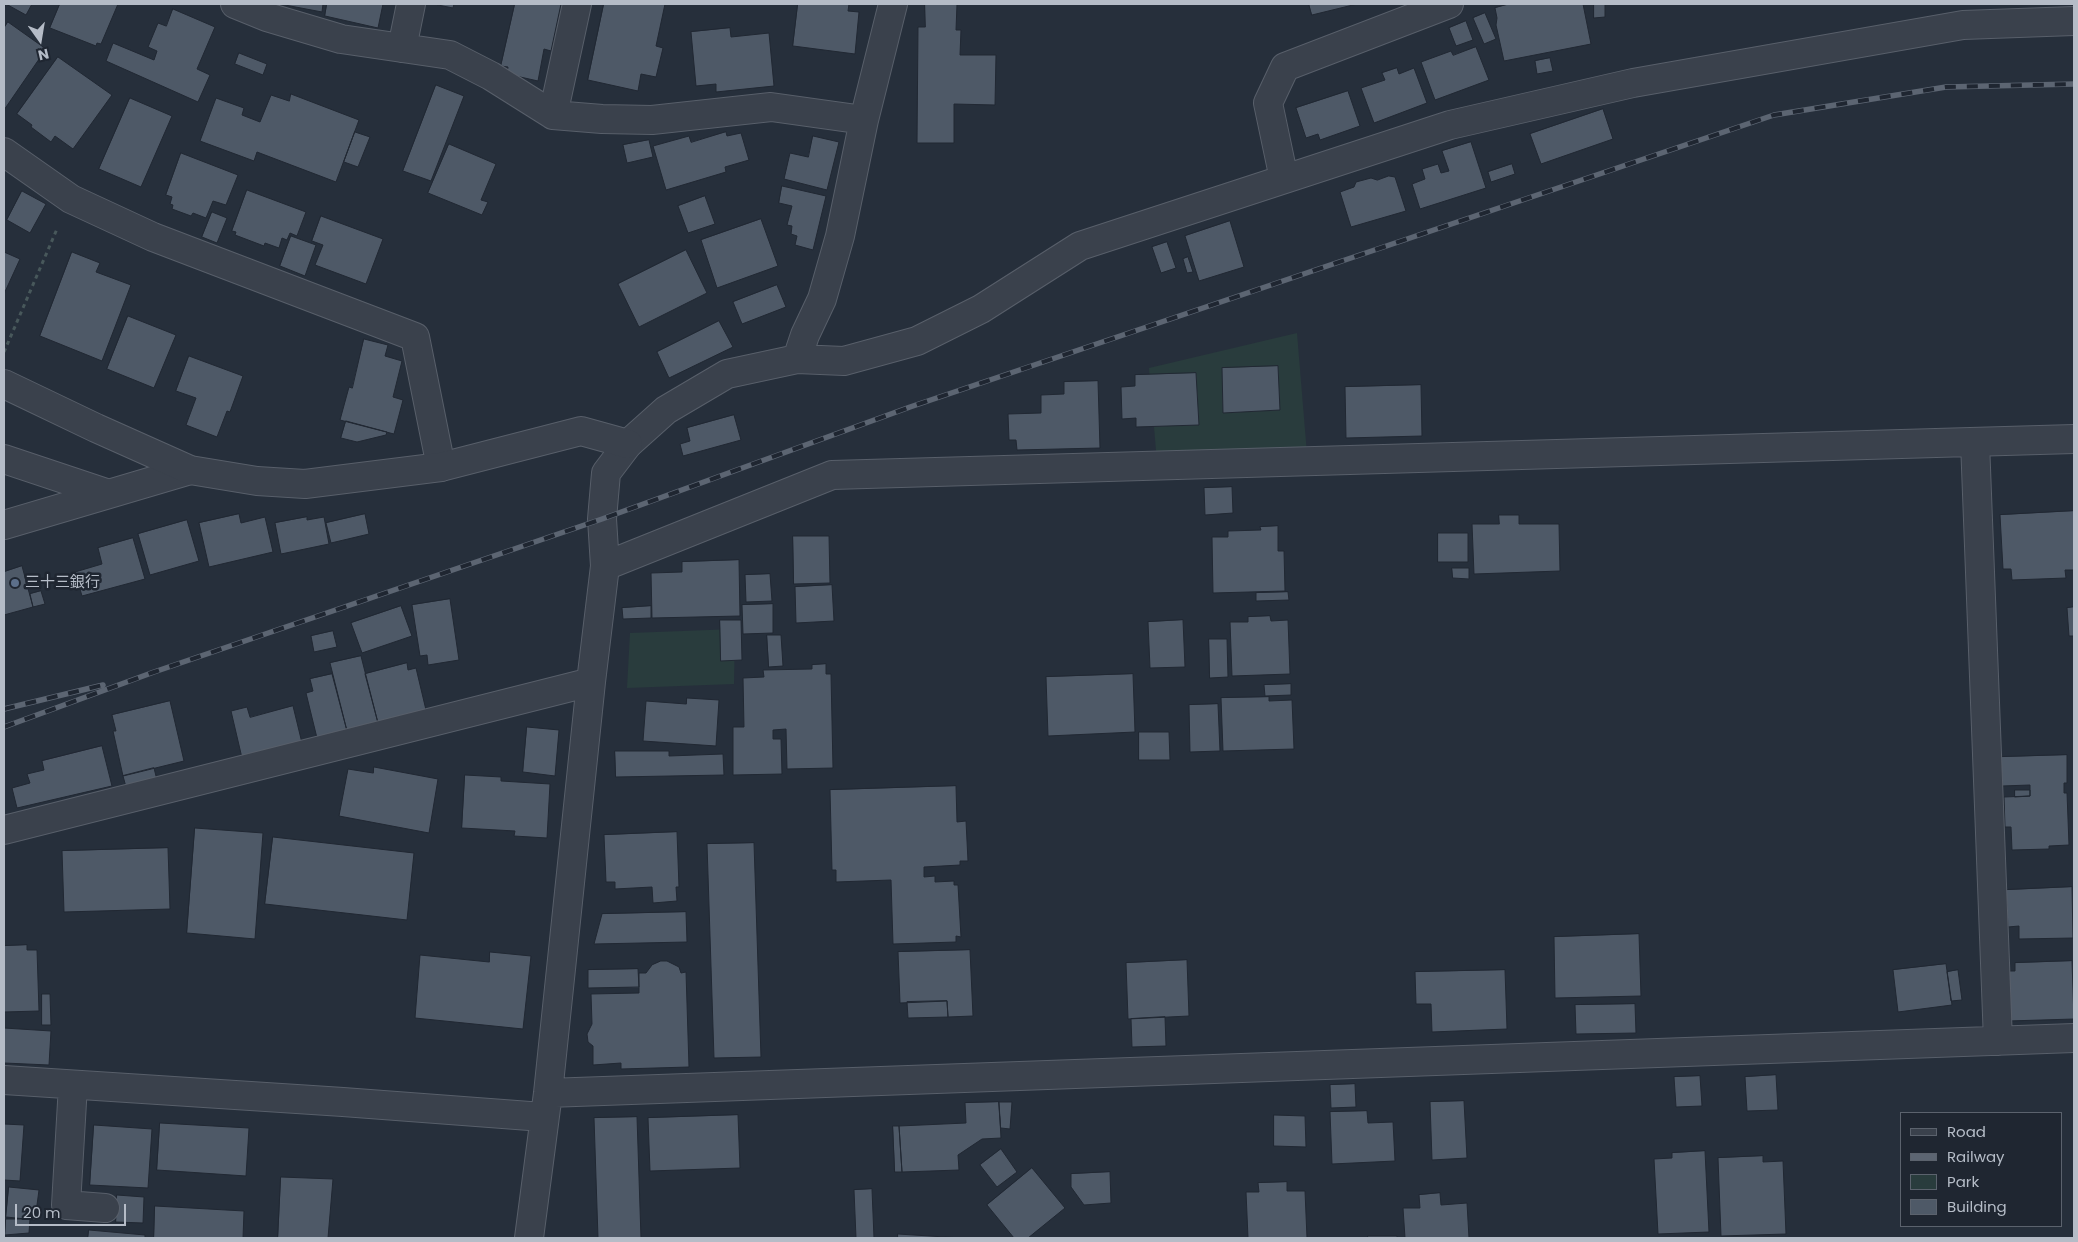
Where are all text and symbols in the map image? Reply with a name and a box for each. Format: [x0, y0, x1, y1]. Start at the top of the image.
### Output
north arrow [15, 15, 65, 65]
text: N [36, 44, 51, 66]
place label: 三十三銀行 [25, 574, 100, 592]
marker: 三十三銀行 [9, 577, 21, 589]
legend [1900, 1112, 2063, 1227]
text: Road [1947, 1121, 1986, 1142]
text: Railway [1947, 1146, 2005, 1167]
text: Park [1947, 1171, 1979, 1192]
scale bar [18, 1194, 129, 1226]
text: Building [1947, 1196, 2007, 1217]
text: 20 m [23, 1202, 61, 1223]

